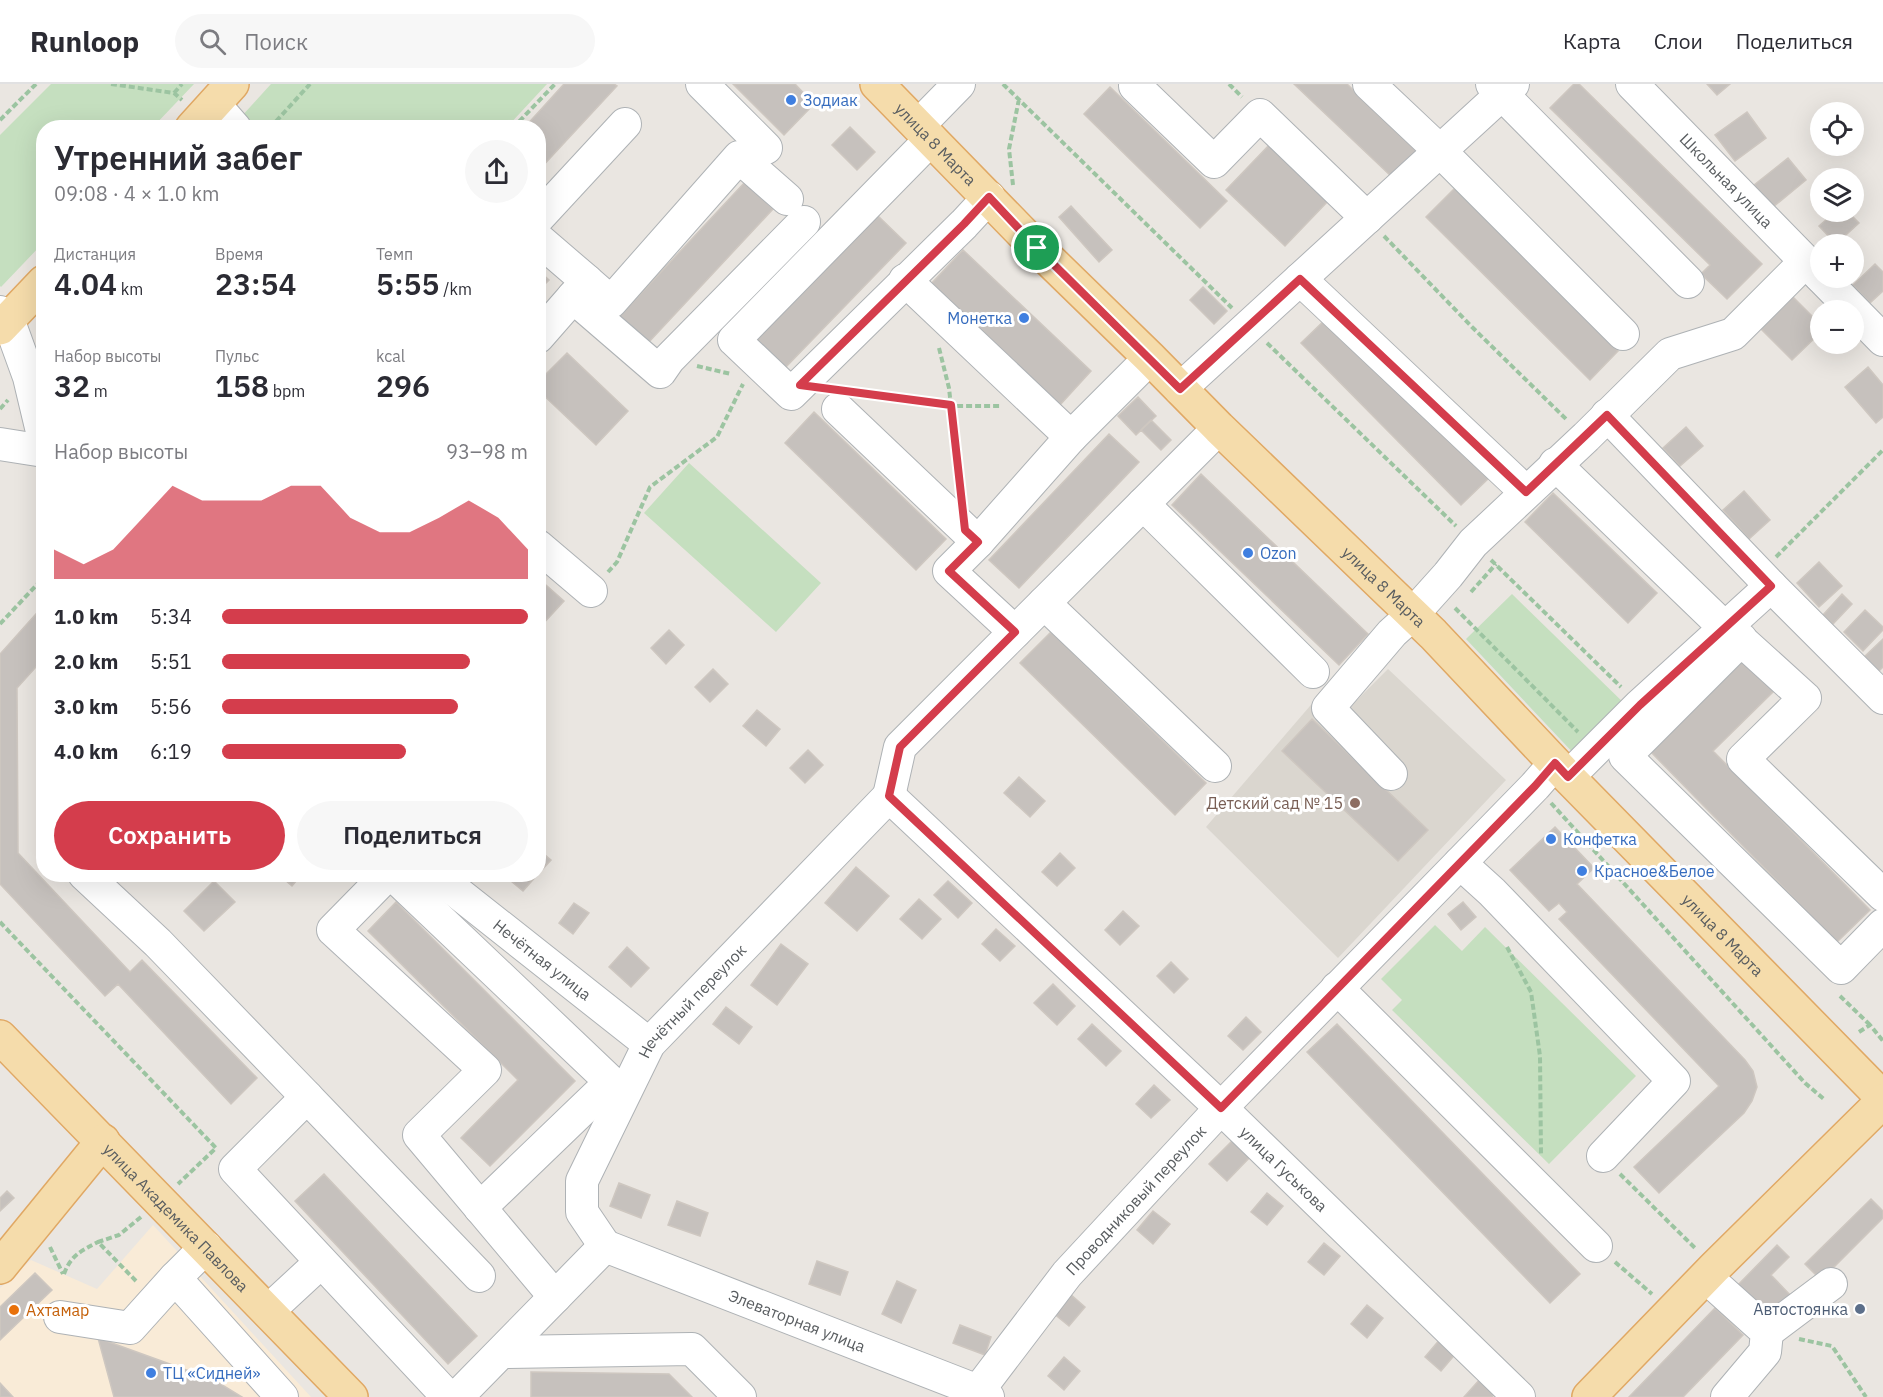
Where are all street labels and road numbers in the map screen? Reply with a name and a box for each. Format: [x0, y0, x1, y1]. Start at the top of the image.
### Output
street label: улица 8 Марта [891, 98, 981, 190]
street label: Школьная улица [1676, 129, 1778, 232]
street label: улица 8 Марта [1338, 542, 1430, 632]
street label: улица 8 Марта [1678, 889, 1768, 981]
street label: Нечётная улица [489, 915, 596, 1005]
street label: Нечётный переулок [634, 940, 750, 1061]
street label: Проводниковый переулок [1061, 1121, 1210, 1279]
street label: улица Гуськова [1236, 1122, 1332, 1216]
street label: улица Академика Павлова [99, 1139, 253, 1296]
street label: Элеваторная улица [726, 1285, 869, 1356]

